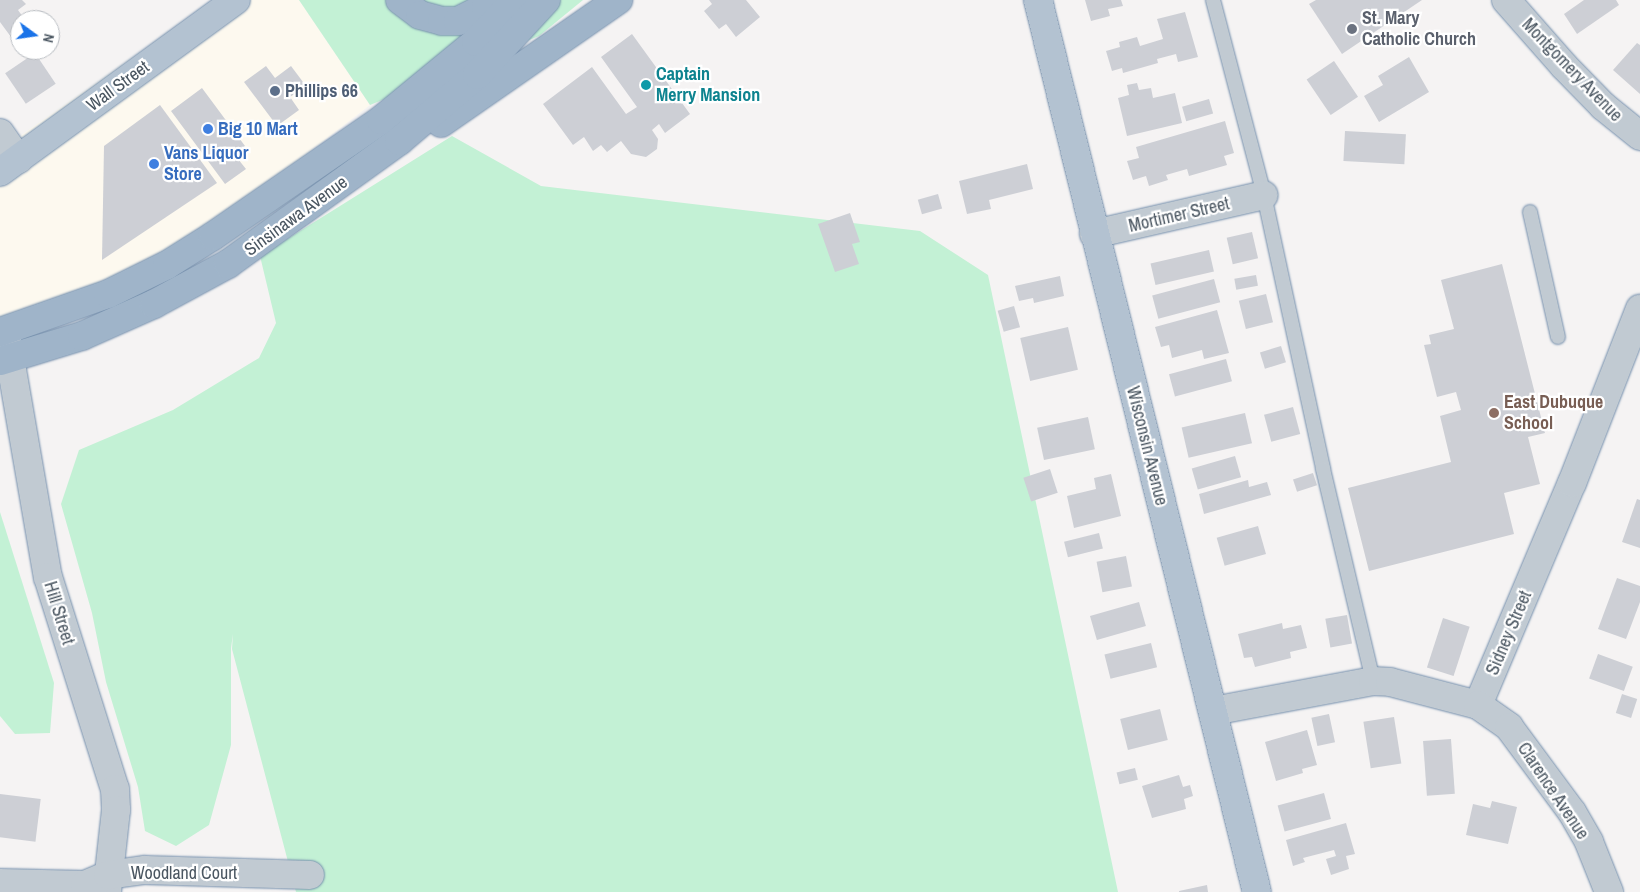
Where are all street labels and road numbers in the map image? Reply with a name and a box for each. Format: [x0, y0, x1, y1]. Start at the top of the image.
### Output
street label: Montgomery Avenue [1517, 14, 1627, 126]
street label: Wall Street [83, 56, 153, 116]
street label: Sinsinawa Avenue [240, 171, 352, 261]
street label: Mortimer Street [1127, 193, 1231, 237]
street label: Wisconsin Avenue [1122, 384, 1172, 508]
street label: Hill Street [39, 579, 79, 647]
street label: Sidney Street [1482, 588, 1536, 678]
street label: Clarence Avenue [1512, 738, 1594, 844]
street label: Woodland Court [131, 862, 237, 884]

